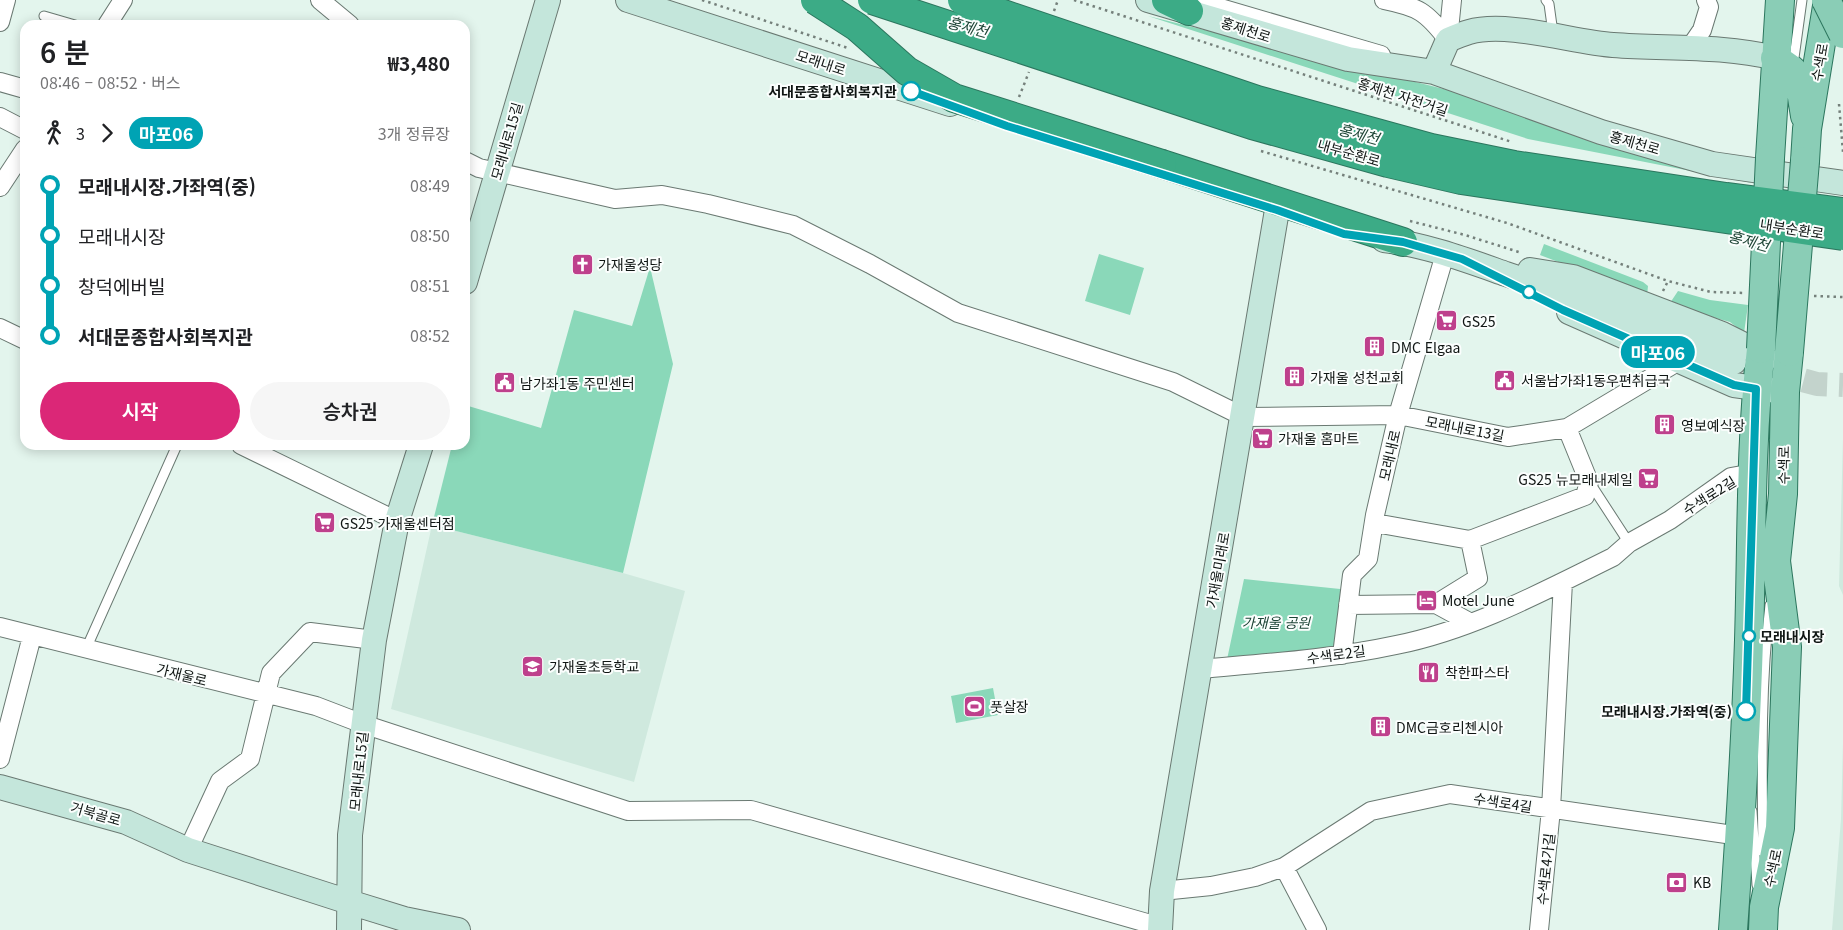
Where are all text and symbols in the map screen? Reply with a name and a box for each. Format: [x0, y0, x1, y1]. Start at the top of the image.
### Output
water label: 홍제천 [945, 10, 993, 42]
street label: 홍제천로 [1218, 12, 1274, 47]
text: 6 분 [40, 31, 90, 71]
street label: 수색로 [1806, 41, 1832, 83]
street label: 모래내로 [793, 45, 849, 80]
text: ₩3,480 [388, 49, 450, 76]
text: 08:46 – 08:52 · 버스 [40, 70, 180, 94]
street label: 홍제천 자전거길 [1355, 72, 1451, 120]
place label: 서대문종합사회복지관 [768, 81, 897, 101]
marker: 서대문종합사회복지관 [901, 81, 921, 101]
street label: 모래내로15길 [485, 100, 527, 182]
water label: 홍제천 [1336, 117, 1384, 149]
icon: walk [40, 119, 68, 147]
icon: forward [93, 119, 121, 147]
text: 마포06 [139, 120, 193, 146]
text: 3 [76, 121, 85, 145]
text: 3개 정류장 [378, 121, 450, 145]
street label: 홍제천로 [1607, 125, 1663, 159]
street label: 내부순환로 [1315, 134, 1383, 171]
text: 모래내시장.가좌역(중) [78, 172, 256, 199]
text: 08:49 [410, 173, 450, 197]
street label: 내부순환로 [1759, 213, 1825, 243]
text: 모래내시장 [78, 222, 165, 249]
text: 08:50 [410, 223, 450, 247]
water label: 홍제천 [1726, 224, 1774, 256]
church icon: 가재울성당 [570, 252, 594, 276]
place label: 가재울성당 [598, 254, 663, 274]
text: 창덕에버빌 [78, 272, 165, 299]
text: 08:51 [410, 273, 450, 297]
unlabelled marker [1522, 285, 1536, 299]
supermarket icon: GS25 [1434, 309, 1458, 333]
place label: GS25 [1462, 311, 1496, 331]
text: 서대문종합사회복지관 [78, 322, 253, 349]
text: 08:52 [410, 323, 450, 347]
building icon: DMC Elgaa [1363, 335, 1387, 359]
line badge: 마포06 [1623, 336, 1693, 368]
place label: DMC Elgaa [1391, 337, 1460, 357]
text: 마포06 [1631, 339, 1685, 365]
building icon: 가재울 성천교회 [1282, 365, 1306, 389]
place label: 가재울 성천교회 [1310, 367, 1404, 387]
public building icon: 서울남가좌1동우편취급국 [1493, 368, 1517, 392]
place label: 서울남가좌1동우편취급국 [1521, 370, 1671, 390]
public building icon: 남가좌1동 주민센터 [492, 371, 516, 395]
place label: 남가좌1동 주민센터 [520, 373, 635, 393]
button: 시작 [40, 382, 240, 440]
button: 승차권 [250, 382, 450, 440]
street label: 모래내로13길 [1424, 411, 1506, 445]
building icon: 영보예식장 [1653, 413, 1677, 437]
place label: 영보예식장 [1681, 415, 1746, 435]
supermarket icon: 가재울 홈마트 [1250, 426, 1274, 450]
place label: 가재울 홈마트 [1278, 428, 1359, 448]
street label: 모래내로 [1373, 428, 1405, 482]
street label: 수색로 [1773, 445, 1793, 484]
supermarket icon: GS25 뉴모래내제일 [1637, 467, 1661, 491]
place label: GS25 뉴모래내제일 [1518, 469, 1633, 489]
street label: 수색로2길 [1679, 471, 1739, 519]
supermarket icon: GS25 가재울센터점 [312, 511, 336, 535]
place label: GS25 가재울센터점 [340, 513, 455, 533]
street label: 가재울미래로 [1200, 530, 1234, 610]
hotel icon: Motel June [1414, 588, 1438, 612]
place label: Motel June [1442, 590, 1515, 610]
park label: 가재울 공원 [1242, 612, 1311, 632]
place label: 모래내시장 [1760, 626, 1825, 646]
marker: 모래내시장 [1742, 629, 1756, 643]
street label: 수색로2길 [1305, 640, 1367, 668]
school or university icon: 가재울초등학교 [521, 654, 545, 678]
place label: 가재울초등학교 [549, 656, 639, 676]
street label: 가재울로 [155, 658, 210, 690]
restaurant icon: 착한파스타 [1417, 660, 1441, 684]
place label: 착한파스타 [1445, 662, 1510, 682]
sports icon: 풋살장 [962, 694, 986, 718]
place label: 풋살장 [990, 696, 1029, 716]
place label: 모래내시장.가좌역(중) [1601, 701, 1732, 721]
marker: 모래내시장.가좌역(중) [1736, 701, 1756, 721]
building icon: DMC금호리첸시아 [1368, 715, 1392, 739]
place label: DMC금호리첸시아 [1396, 717, 1503, 737]
street label: 모래내로15길 [344, 730, 372, 812]
street label: 수색로4길 [1472, 787, 1534, 817]
street label: 거북골로 [68, 796, 124, 830]
street label: 수색로4가길 [1531, 832, 1559, 906]
street label: 수색로 [1758, 847, 1786, 889]
bank icon: KB [1665, 870, 1689, 894]
place label: KB [1693, 872, 1711, 892]

